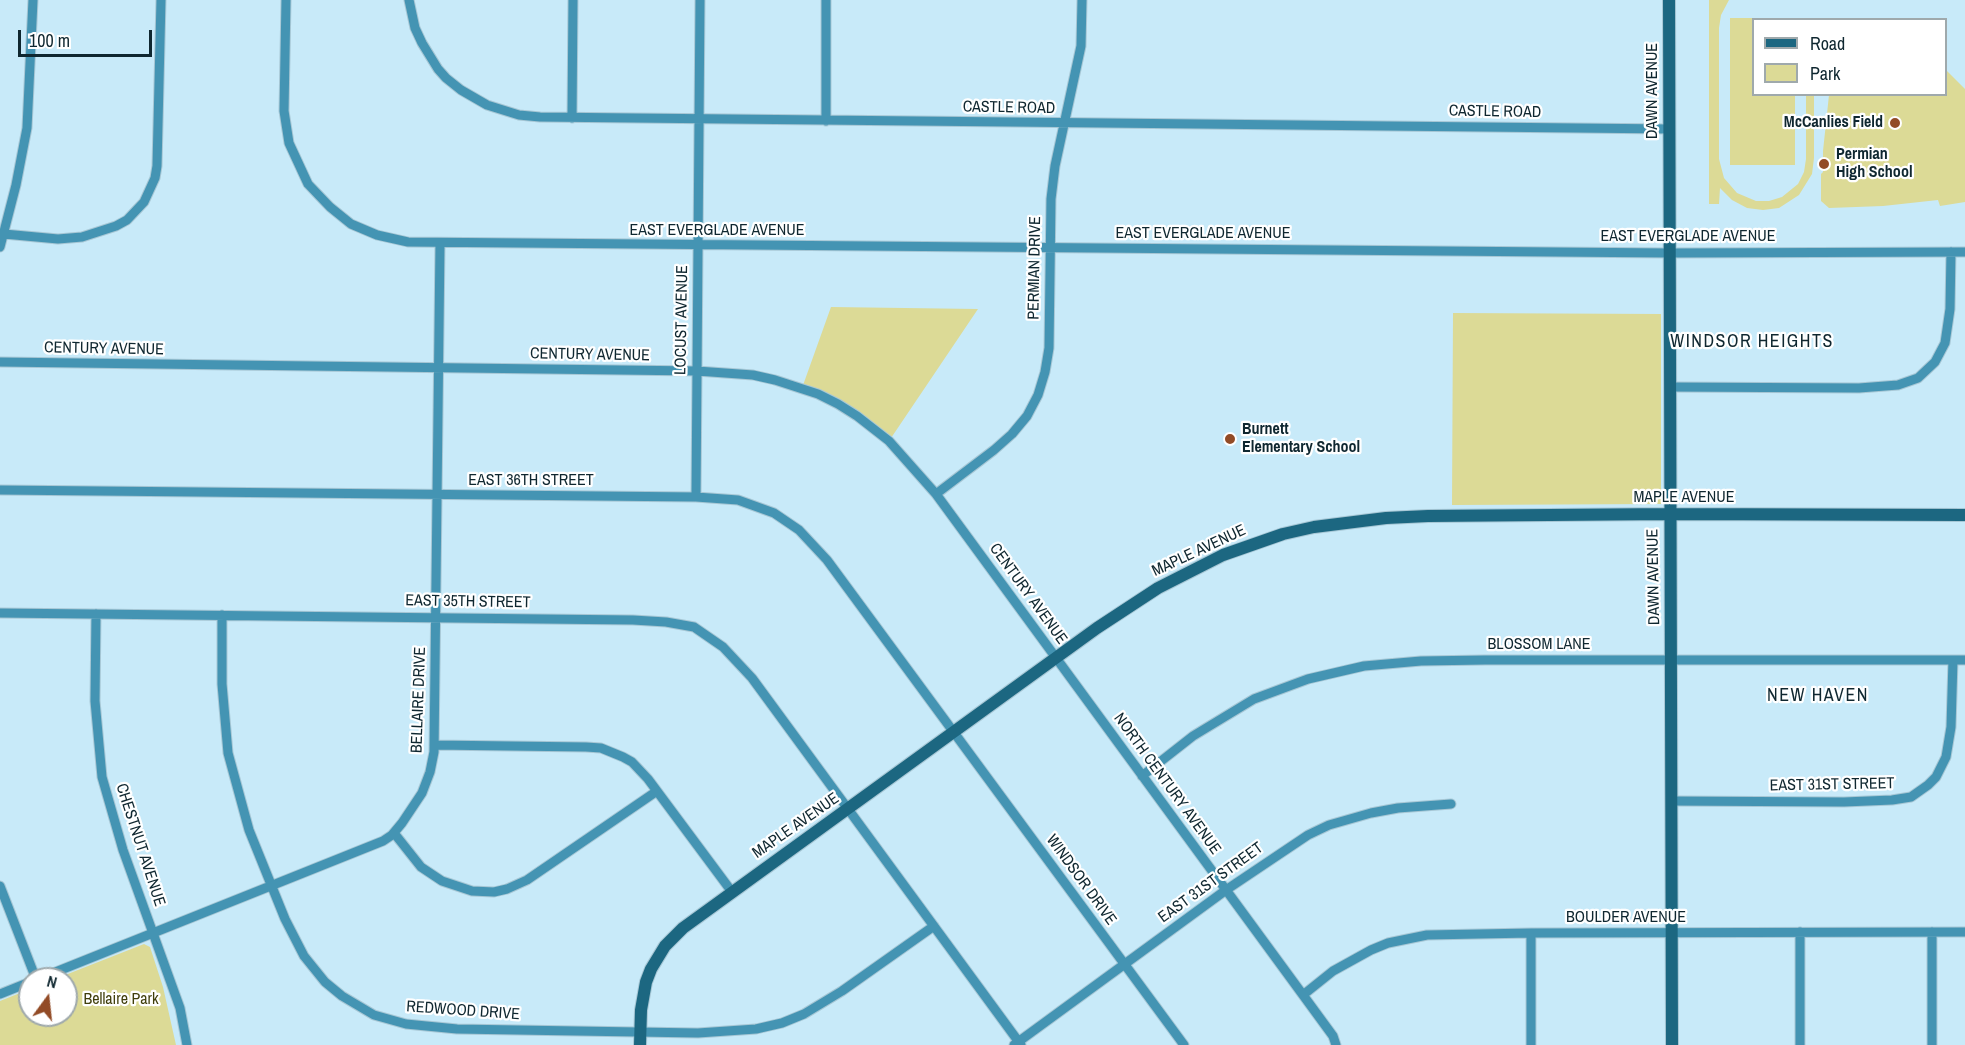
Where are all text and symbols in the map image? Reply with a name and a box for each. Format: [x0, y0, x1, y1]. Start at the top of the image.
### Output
scale bar [21, 18, 154, 56]
legend [1752, 18, 1947, 96]
text: 100 m [29, 28, 70, 53]
text: Road [1810, 31, 1845, 56]
street label: DAWN AVENUE [1643, 43, 1663, 139]
text: Park [1810, 61, 1840, 86]
street label: CASTLE ROAD [963, 98, 1055, 118]
street label: CASTLE ROAD [1449, 102, 1541, 122]
place label: McCanlies Field [1784, 113, 1883, 133]
marker: McCanlies Field [1888, 116, 1902, 130]
place label: Permian High School [1836, 145, 1913, 183]
marker: Permian High School [1817, 157, 1831, 171]
street label: PERMIAN DRIVE [1024, 216, 1046, 320]
street label: EAST EVERGLADE AVENUE [630, 221, 804, 241]
street label: EAST EVERGLADE AVENUE [1116, 224, 1290, 244]
street label: EAST EVERGLADE AVENUE [1601, 227, 1775, 247]
street label: LOCUST AVENUE [671, 265, 693, 375]
district label: WINDSOR HEIGHTS [1670, 331, 1834, 353]
street label: CENTURY AVENUE [44, 338, 164, 360]
street label: CENTURY AVENUE [530, 344, 650, 366]
place label: Burnett Elementary School [1242, 420, 1360, 458]
marker: Burnett Elementary School [1223, 432, 1237, 446]
street label: EAST 36TH STREET [468, 471, 594, 491]
street label: MAPLE AVENUE [1633, 488, 1735, 508]
street label: MAPLE AVENUE [1149, 521, 1249, 581]
street label: DAWN AVENUE [1644, 529, 1664, 625]
street label: CENTURY AVENUE [985, 540, 1071, 648]
street label: EAST 35TH STREET [405, 591, 531, 613]
street label: BLOSSOM LANE [1488, 635, 1590, 655]
street label: BELLAIRE DRIVE [408, 646, 430, 754]
district label: NEW HAVEN [1767, 685, 1869, 707]
street label: NORTH CENTURY AVENUE [1109, 710, 1225, 858]
street label: EAST 31ST STREET [1769, 774, 1895, 796]
street label: CHESTNUT AVENUE [111, 781, 169, 909]
street label: MAPLE AVENUE [749, 789, 843, 863]
street label: WINDSOR DRIVE [1042, 831, 1120, 929]
street label: EAST 31ST STREET [1155, 839, 1267, 927]
street label: BOULDER AVENUE [1566, 908, 1686, 928]
north arrow [18, 967, 78, 1027]
text: N [45, 970, 60, 993]
park label: Bellaire Park [83, 990, 159, 1010]
street label: REDWOOD DRIVE [406, 997, 520, 1025]

